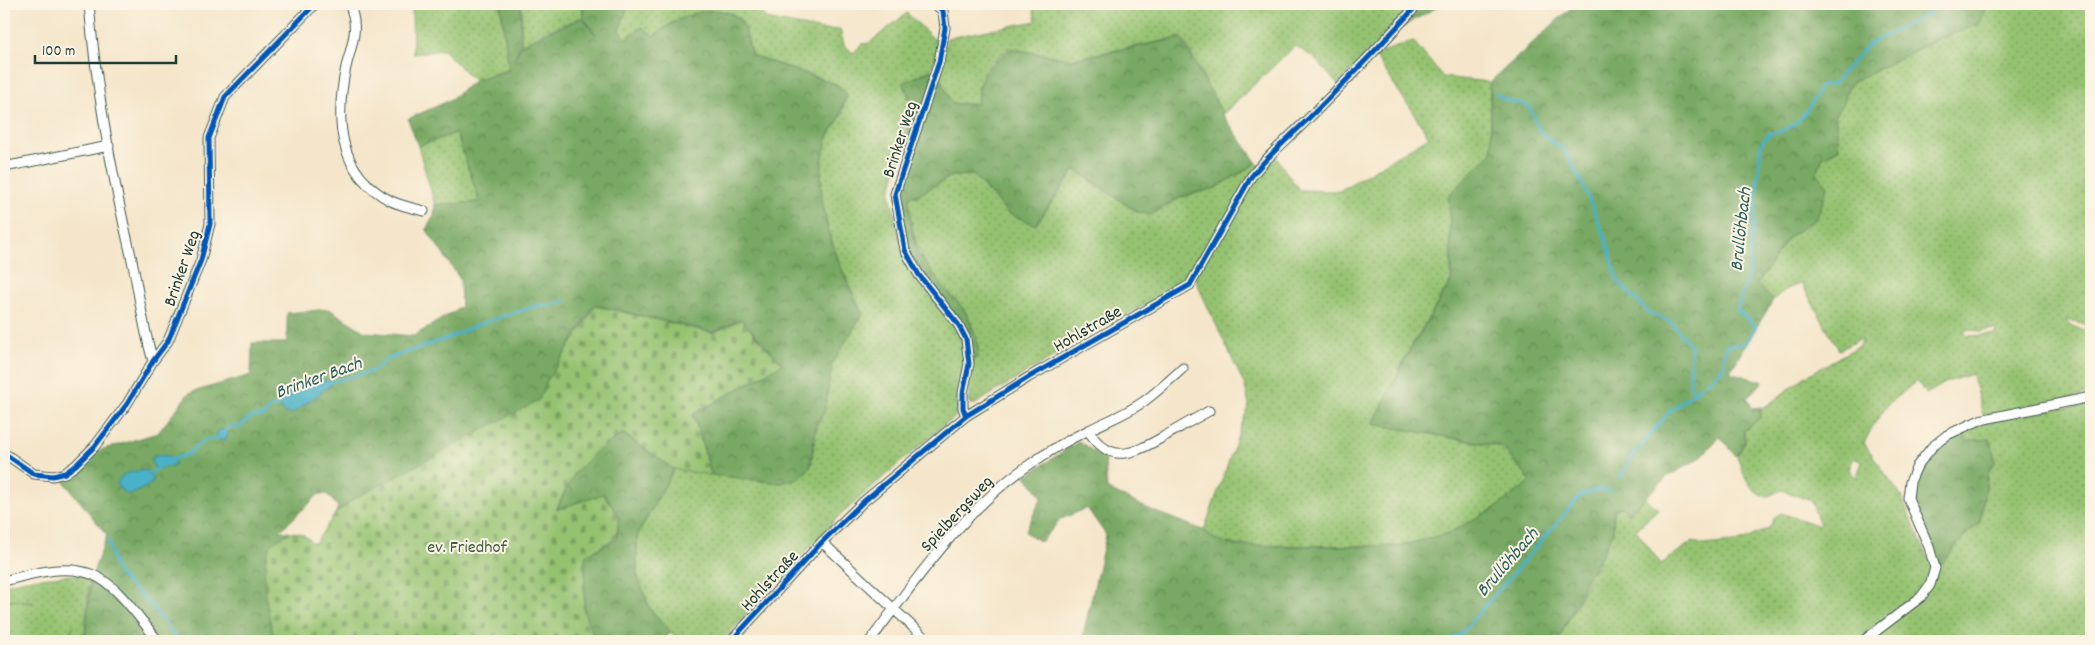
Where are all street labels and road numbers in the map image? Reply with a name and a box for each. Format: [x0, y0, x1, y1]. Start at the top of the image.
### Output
street label: Brinker Weg [877, 98, 926, 181]
street label: Brinker Weg [159, 227, 208, 310]
street label: Hohlstraße [1049, 300, 1127, 360]
street label: Spielbergsweg [916, 471, 1000, 559]
street label: Hohlstraße [736, 545, 806, 618]

